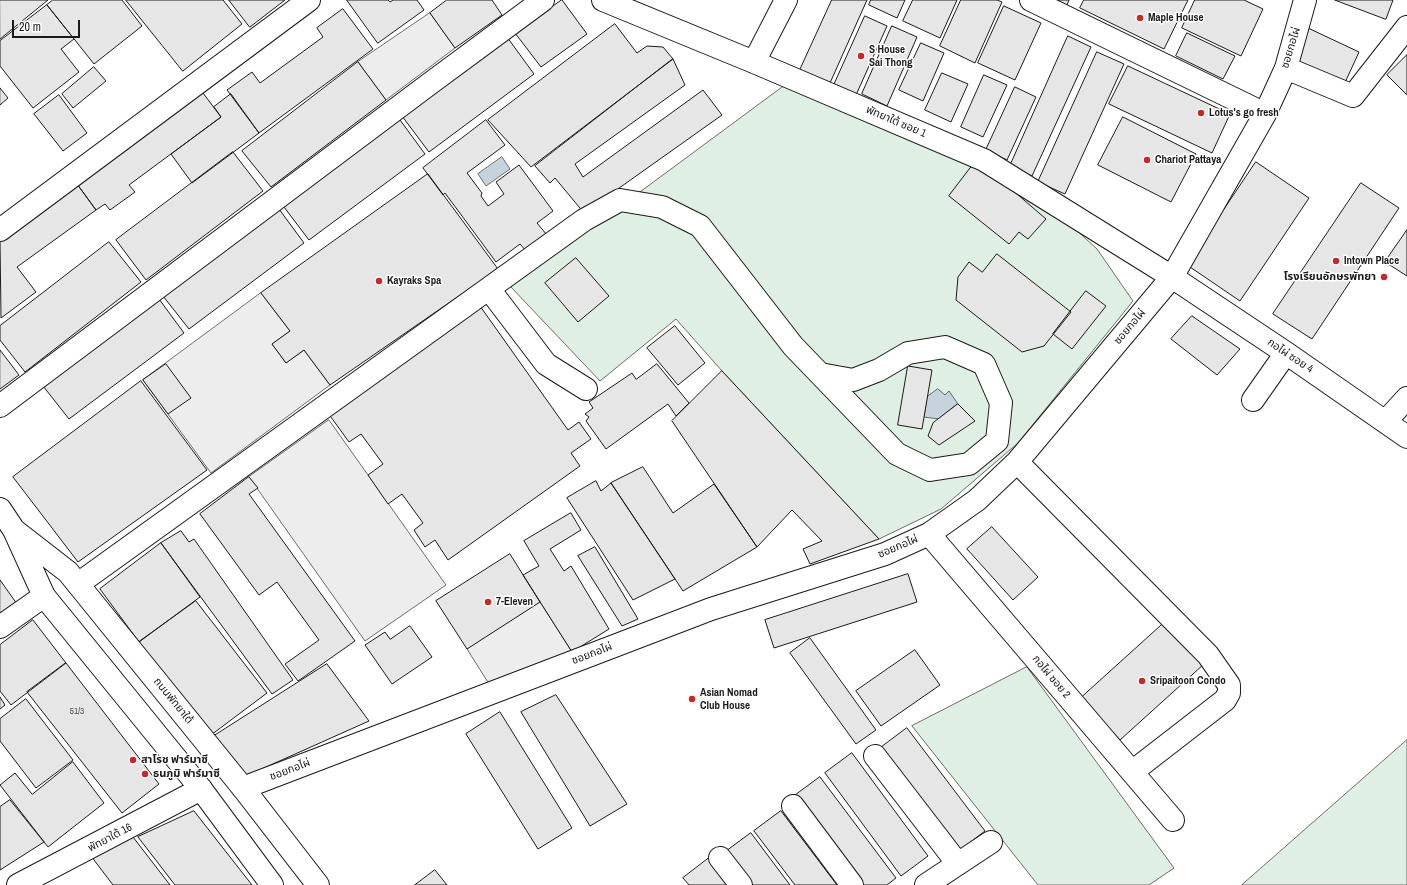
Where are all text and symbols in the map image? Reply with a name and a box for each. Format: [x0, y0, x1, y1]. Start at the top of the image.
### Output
place label: Maple House [1148, 11, 1204, 25]
scale bar [14, 12, 82, 38]
marker: Maple House [1135, 13, 1145, 23]
text: 20 m [19, 19, 41, 35]
street label: ซอยกอไผ่ [1278, 26, 1304, 70]
place label: S House Sai Thong [869, 43, 913, 69]
marker: S House Sai Thong [856, 51, 866, 61]
street label: พัทยาใต้ ซอย 1 [864, 103, 928, 141]
place label: Lotus's go fresh [1209, 106, 1279, 120]
marker: Lotus's go fresh [1196, 108, 1206, 118]
place label: Chariot Pattaya [1155, 153, 1221, 167]
marker: Chariot Pattaya [1142, 155, 1152, 165]
place label: Intown Place [1344, 254, 1399, 268]
marker: Intown Place [1331, 256, 1341, 266]
place label: โรงเรียนอักษรพัทยา [1284, 270, 1376, 284]
marker: โรงเรียนอักษรพัทยา [1379, 272, 1389, 282]
place label: Kayraks Spa [387, 274, 441, 288]
marker: Kayraks Spa [374, 276, 384, 286]
street label: ซอยกอไผ่ [1111, 307, 1149, 347]
street label: กอไผ่ ซอย 4 [1265, 336, 1315, 376]
street label: ซอยกอไผ่ [876, 533, 920, 561]
place label: 7-Eleven [496, 595, 533, 609]
marker: 7-Eleven [483, 597, 493, 607]
street label: ซอยกอไผ่ [570, 640, 614, 668]
street label: กอไผ่ ซอย 2 [1029, 653, 1073, 701]
place label: Sripaitoon Condo [1150, 674, 1226, 688]
street label: ถนนพัทยาใต้ [150, 675, 196, 727]
marker: Sripaitoon Condo [1137, 676, 1147, 686]
place label: Asian Nomad Club House [700, 686, 758, 712]
marker: Asian Nomad Club House [687, 694, 697, 704]
house number: 51/3 [70, 707, 84, 717]
place label: สาโรช ฟาร์มาซี [141, 753, 208, 767]
marker: สาโรช ฟาร์มาซี [128, 755, 138, 765]
street label: ซอยกอไผ่ [268, 756, 312, 784]
place label: ธนภูมิ ฟาร์มาซี [153, 767, 220, 781]
marker: ธนภูมิ ฟาร์มาซี [140, 769, 150, 779]
street label: พัทยาใต้ 16 [86, 821, 134, 855]

